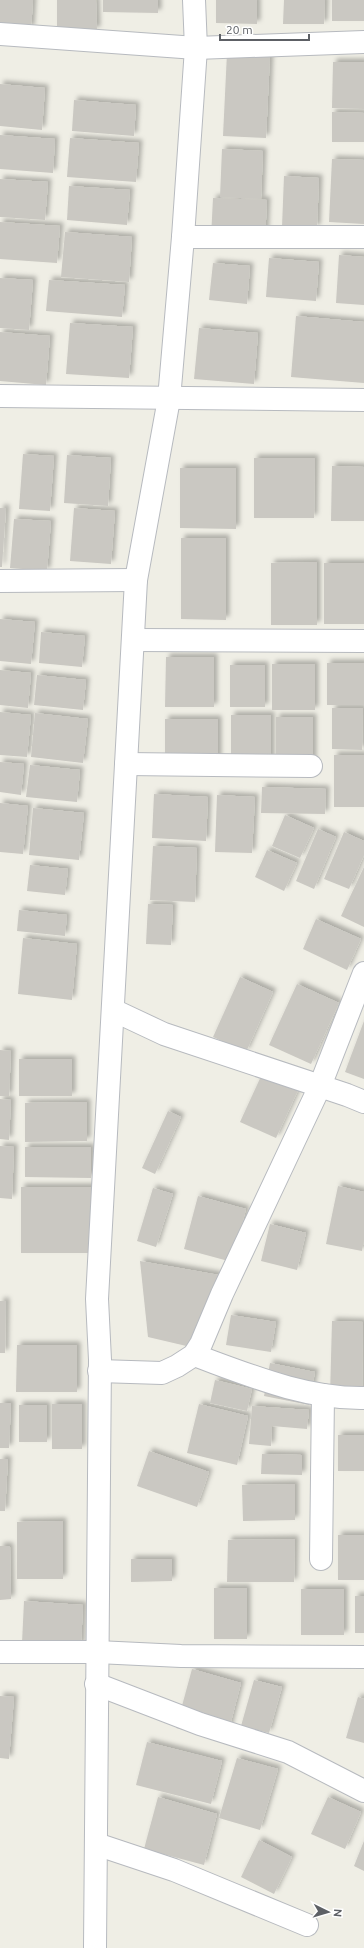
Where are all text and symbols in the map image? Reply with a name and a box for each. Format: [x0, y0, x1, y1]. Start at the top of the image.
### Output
scale bar [220, 16, 309, 42]
text: 20 m [226, 23, 253, 36]
north arrow [308, 1892, 348, 1932]
text: N [332, 1908, 344, 1917]

